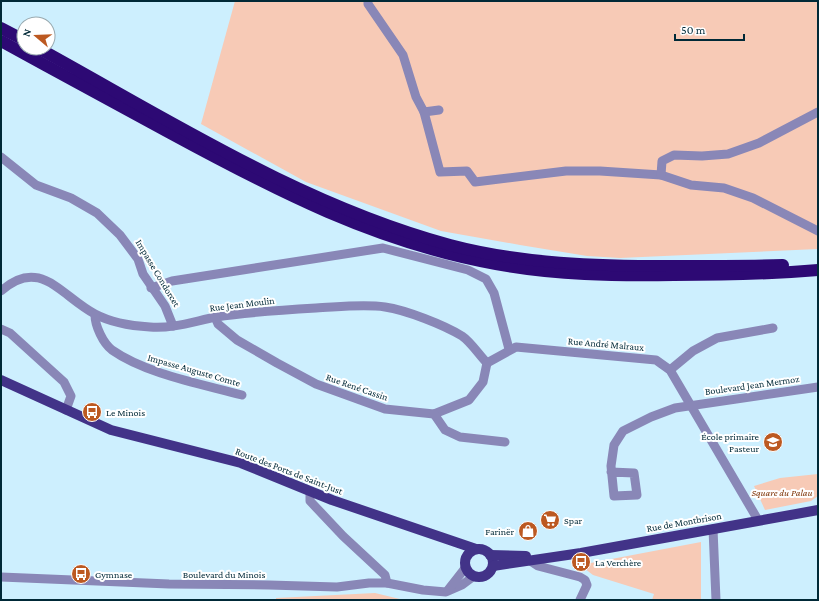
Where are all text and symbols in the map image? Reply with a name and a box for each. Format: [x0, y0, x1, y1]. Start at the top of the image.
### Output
north arrow [16, 16, 56, 56]
scale bar [675, 16, 744, 42]
text: 50 m [681, 23, 706, 37]
text: N [20, 27, 34, 38]
street label: Impasse Condorcet [134, 237, 183, 309]
street label: Rue Jean Moulin [209, 294, 276, 313]
street label: Rue André Malraux [567, 335, 645, 353]
street label: Impasse Auguste Comte [146, 351, 242, 389]
street label: Rue René Cassin [325, 371, 390, 403]
street label: Boulevard Jean Mermoz [704, 373, 800, 397]
bus stop icon: Le Minois [81, 401, 103, 423]
place label: Le Minois [106, 407, 145, 418]
place label: École primaire Pasteur [701, 431, 760, 454]
school or university icon: École primaire Pasteur [762, 431, 784, 453]
street label: Route des Ports de Saint-Just [234, 445, 345, 497]
park label: Square du Palau [751, 487, 813, 498]
supermarket icon: Spar [539, 509, 561, 531]
street label: Rue de Montbrison [646, 510, 723, 534]
place label: Spar [564, 515, 583, 526]
shop icon: Farinër [517, 520, 539, 542]
place label: Farinër [485, 526, 514, 537]
bus stop icon: La Verchère [570, 551, 592, 573]
place label: La Verchère [595, 557, 642, 568]
bus stop icon: Gymnase [70, 563, 92, 585]
place label: Gymnase [95, 569, 133, 580]
street label: Boulevard du Minois [183, 569, 265, 580]

